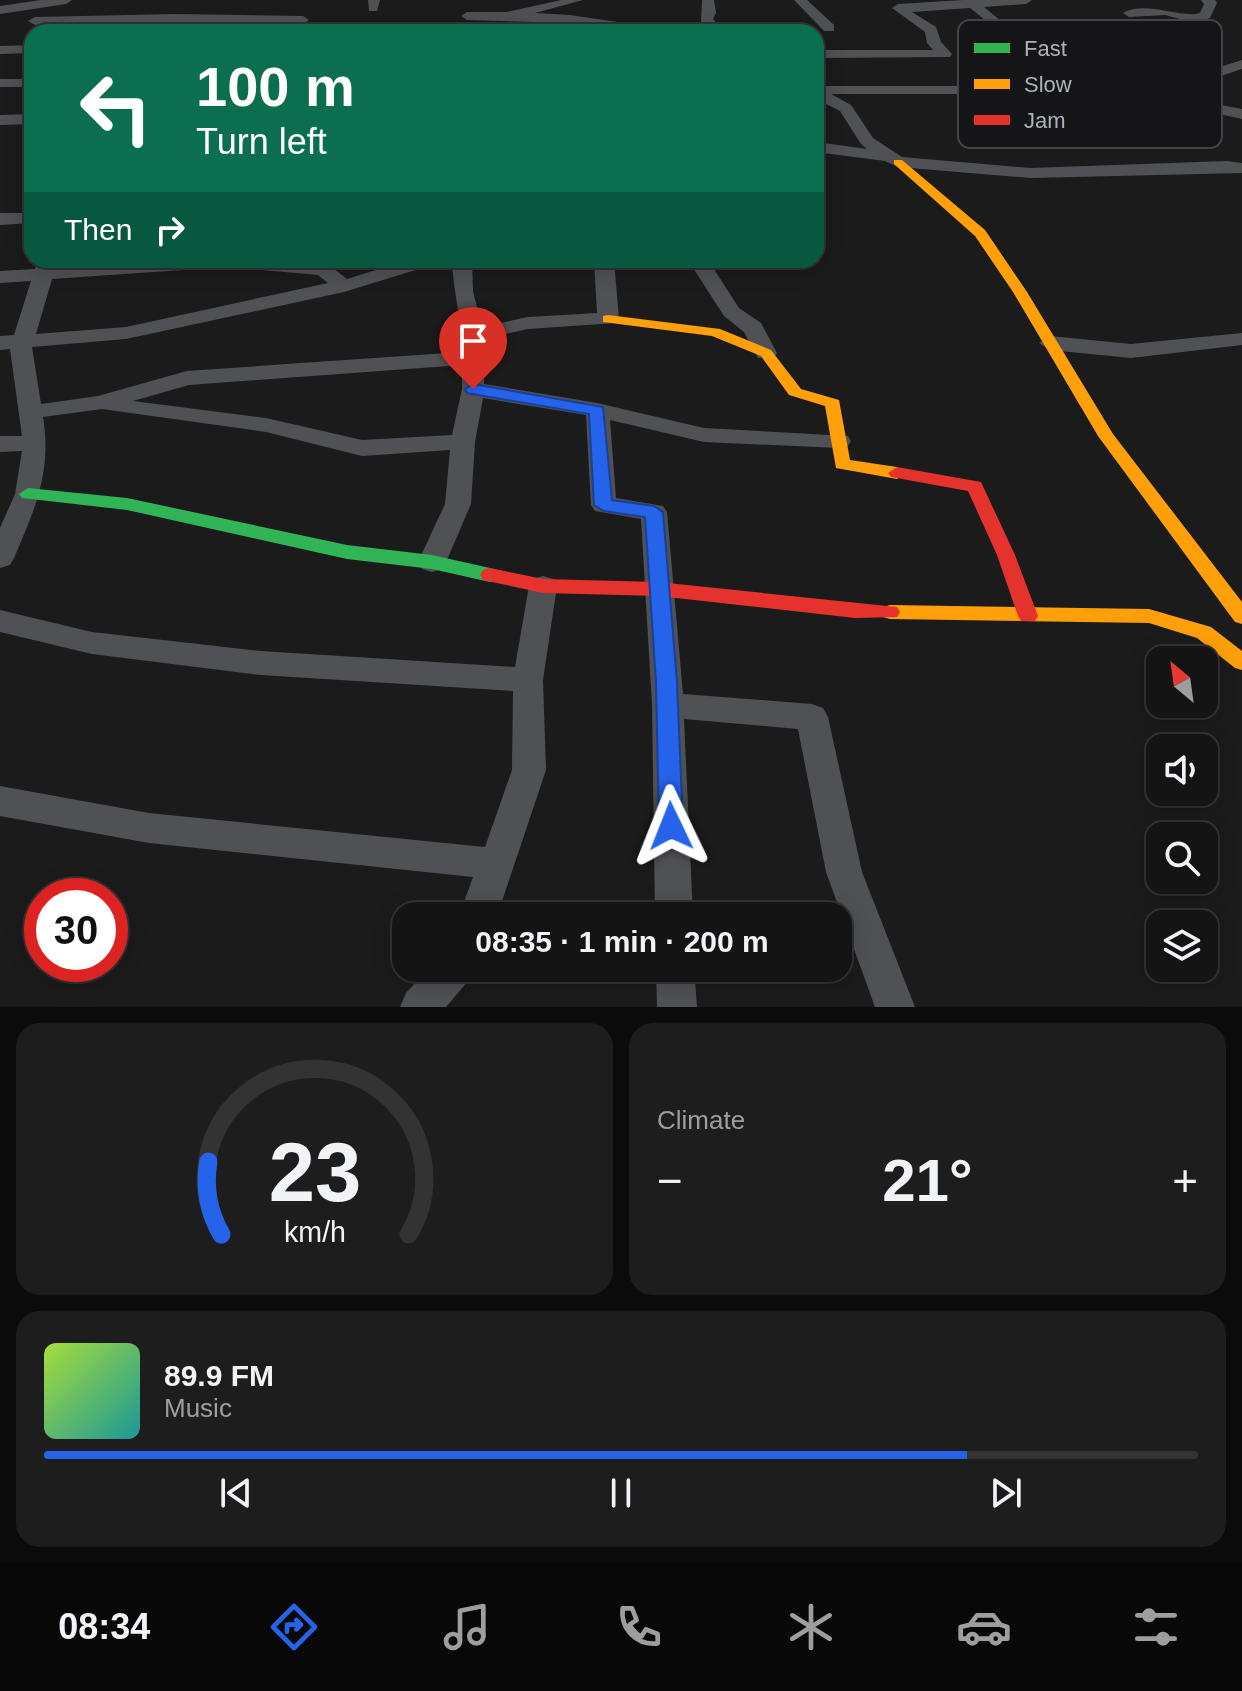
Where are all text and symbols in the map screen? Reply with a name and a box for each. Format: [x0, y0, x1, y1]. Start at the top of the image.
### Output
legend [958, 20, 1222, 148]
text: Fast [1024, 36, 1067, 61]
text: 100 m [196, 55, 355, 118]
icon: left [64, 56, 168, 160]
text: Slow [1024, 72, 1072, 97]
text: Jam [1024, 108, 1066, 133]
text: Turn left [196, 121, 327, 162]
icon: right [148, 208, 192, 252]
text: Then [64, 213, 132, 246]
pin [439, 307, 507, 389]
icon: arrive [451, 319, 495, 363]
north arrow [1146, 646, 1218, 718]
map controls [1146, 646, 1218, 982]
button: sound [1146, 734, 1218, 806]
position arrow [629, 784, 713, 868]
button: search [1146, 822, 1218, 894]
speed limit sign: 30 [24, 878, 128, 982]
button: layers [1146, 910, 1218, 982]
text: 08:35 · 1 min · 200 m [475, 925, 769, 958]
text: Climate [657, 1105, 745, 1135]
text: 23 [268, 1126, 361, 1219]
text: 21° [882, 1147, 973, 1214]
text: − [657, 1156, 683, 1205]
text: + [1172, 1156, 1198, 1205]
text: km/h [284, 1216, 345, 1248]
text: 89.9 FM [164, 1359, 274, 1392]
text: Music [164, 1393, 232, 1423]
icon: previous [214, 1471, 258, 1515]
icon: pause [599, 1471, 643, 1515]
icon: next [984, 1471, 1028, 1515]
icon: directions [266, 1599, 322, 1655]
icon: music [439, 1599, 495, 1655]
icon: phone [611, 1599, 667, 1655]
icon: climate [783, 1599, 839, 1655]
icon: car [956, 1599, 1012, 1655]
icon: filters [1128, 1599, 1184, 1655]
text: 08:34 [58, 1606, 150, 1647]

